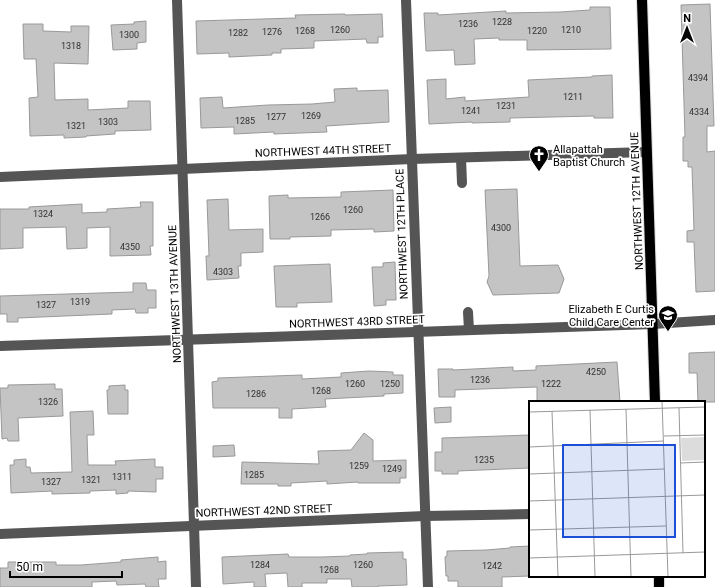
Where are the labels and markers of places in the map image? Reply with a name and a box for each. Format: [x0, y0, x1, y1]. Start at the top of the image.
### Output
place label: Allapattah Baptist Church [553, 143, 625, 169]
church icon: Allapattah Baptist Church [528, 144, 550, 172]
place label: Elizabeth E Curtis Child Care Center [568, 303, 654, 329]
school or university icon: Elizabeth E Curtis Child Care Center [657, 304, 679, 332]

